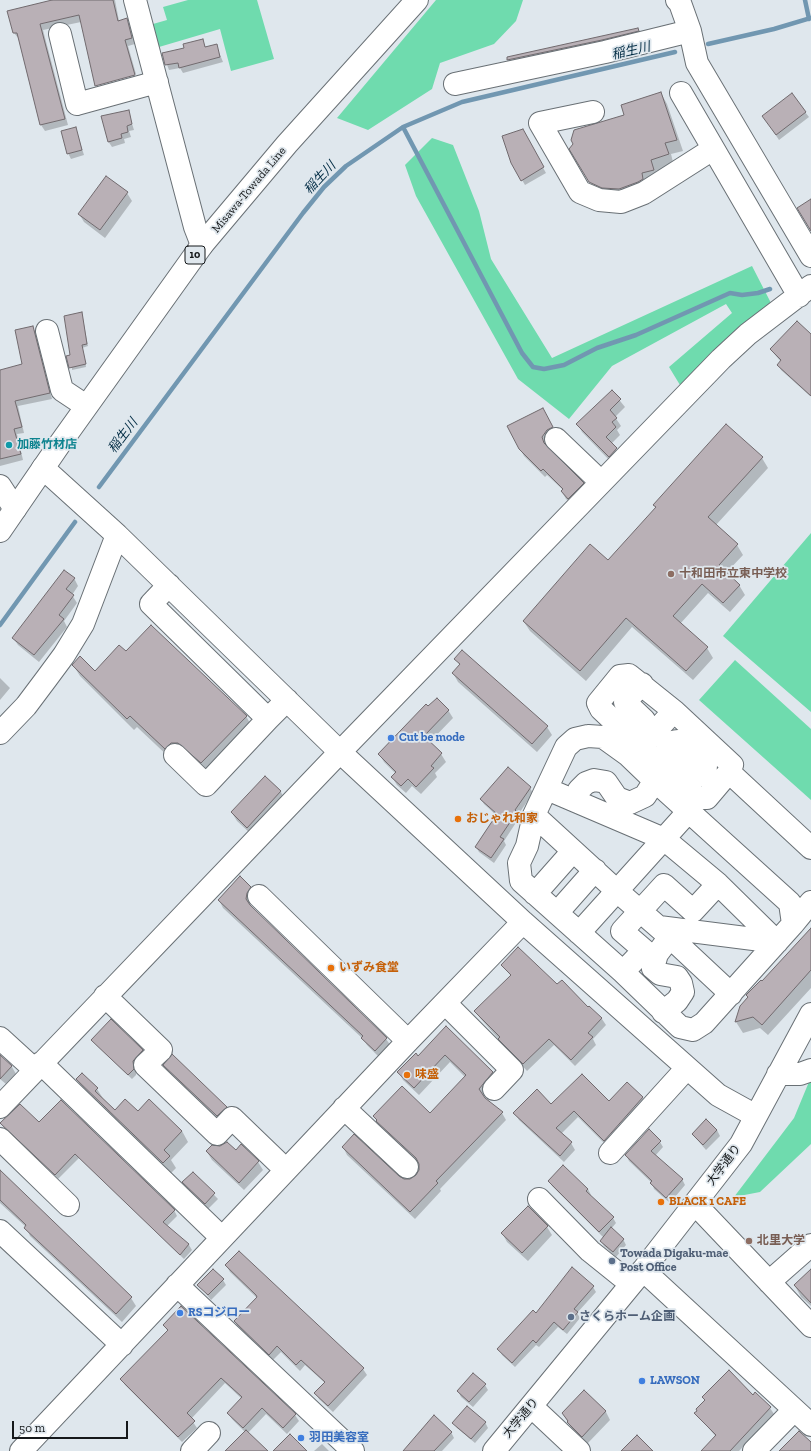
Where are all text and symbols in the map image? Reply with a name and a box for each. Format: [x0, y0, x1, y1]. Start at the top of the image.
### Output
water label: 稲生川 [610, 39, 652, 63]
street label: Misawa-Towada Line [209, 144, 289, 236]
water label: 稲生川 [301, 158, 339, 198]
road number: 10 [185, 246, 205, 264]
water label: 稲生川 [105, 416, 141, 456]
place label: 加藤竹材店 [17, 438, 77, 452]
marker: 加藤竹材店 [4, 440, 14, 450]
place label: 十和田市立東中学校 [679, 567, 787, 581]
marker: 十和田市立東中学校 [666, 569, 676, 579]
place label: Cut be mode [399, 731, 465, 745]
marker: Cut be mode [386, 733, 396, 743]
place label: おじゃれ和家 [466, 812, 538, 826]
marker: おじゃれ和家 [453, 814, 463, 824]
place label: いずみ食堂 [339, 961, 399, 975]
marker: いずみ食堂 [326, 963, 336, 973]
place label: 味盛 [415, 1068, 439, 1082]
marker: 味盛 [402, 1070, 412, 1080]
street label: 大学通り [704, 1141, 744, 1189]
place label: BLACK 1 CAFE [669, 1195, 746, 1209]
marker: BLACK 1 CAFE [656, 1197, 666, 1207]
place label: 北里大学 [757, 1234, 805, 1248]
marker: 北里大学 [744, 1236, 754, 1246]
place label: Towada Digaku-mae Post Office [620, 1247, 728, 1275]
marker: Towada Digaku-mae Post Office [607, 1256, 617, 1266]
place label: RSコジロー [188, 1306, 250, 1320]
marker: RSコジロー [175, 1308, 185, 1318]
place label: さくらホーム企画 [579, 1310, 675, 1324]
marker: さくらホーム企画 [566, 1312, 576, 1322]
place label: LAWSON [650, 1374, 700, 1388]
marker: LAWSON [637, 1376, 647, 1386]
street label: 大学通り [500, 1395, 542, 1441]
scale bar [14, 1413, 130, 1439]
text: 50 m [19, 1421, 45, 1435]
place label: 羽田美容室 [309, 1431, 369, 1445]
marker: 羽田美容室 [296, 1433, 306, 1443]

